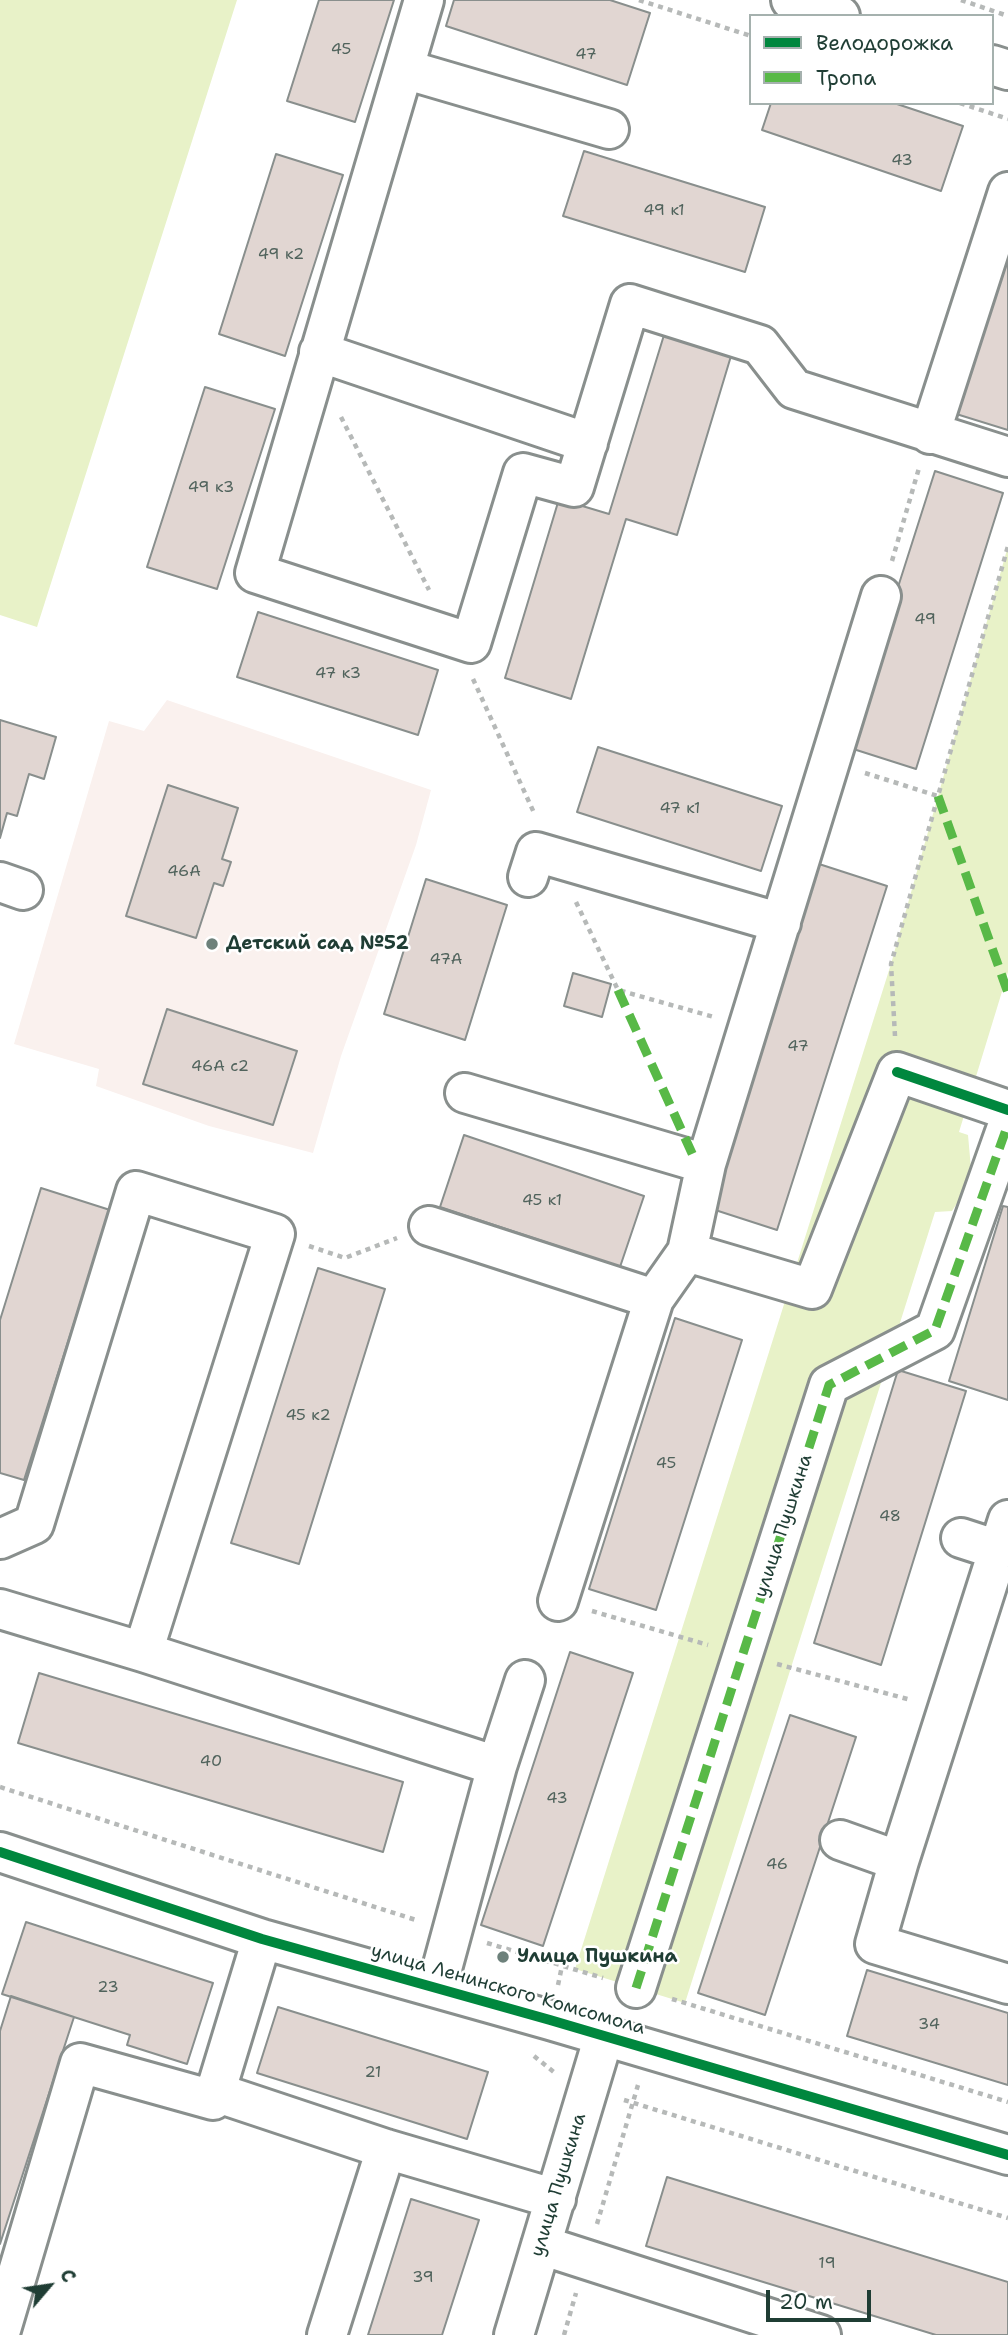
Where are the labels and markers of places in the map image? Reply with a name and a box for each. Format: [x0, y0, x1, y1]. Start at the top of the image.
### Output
place label: Детский сад №52 [226, 933, 409, 955]
marker: Детский сад №52 [204, 936, 220, 952]
place label: Улица Пушкина [517, 1946, 677, 1968]
marker: Улица Пушкина [495, 1949, 511, 1965]

